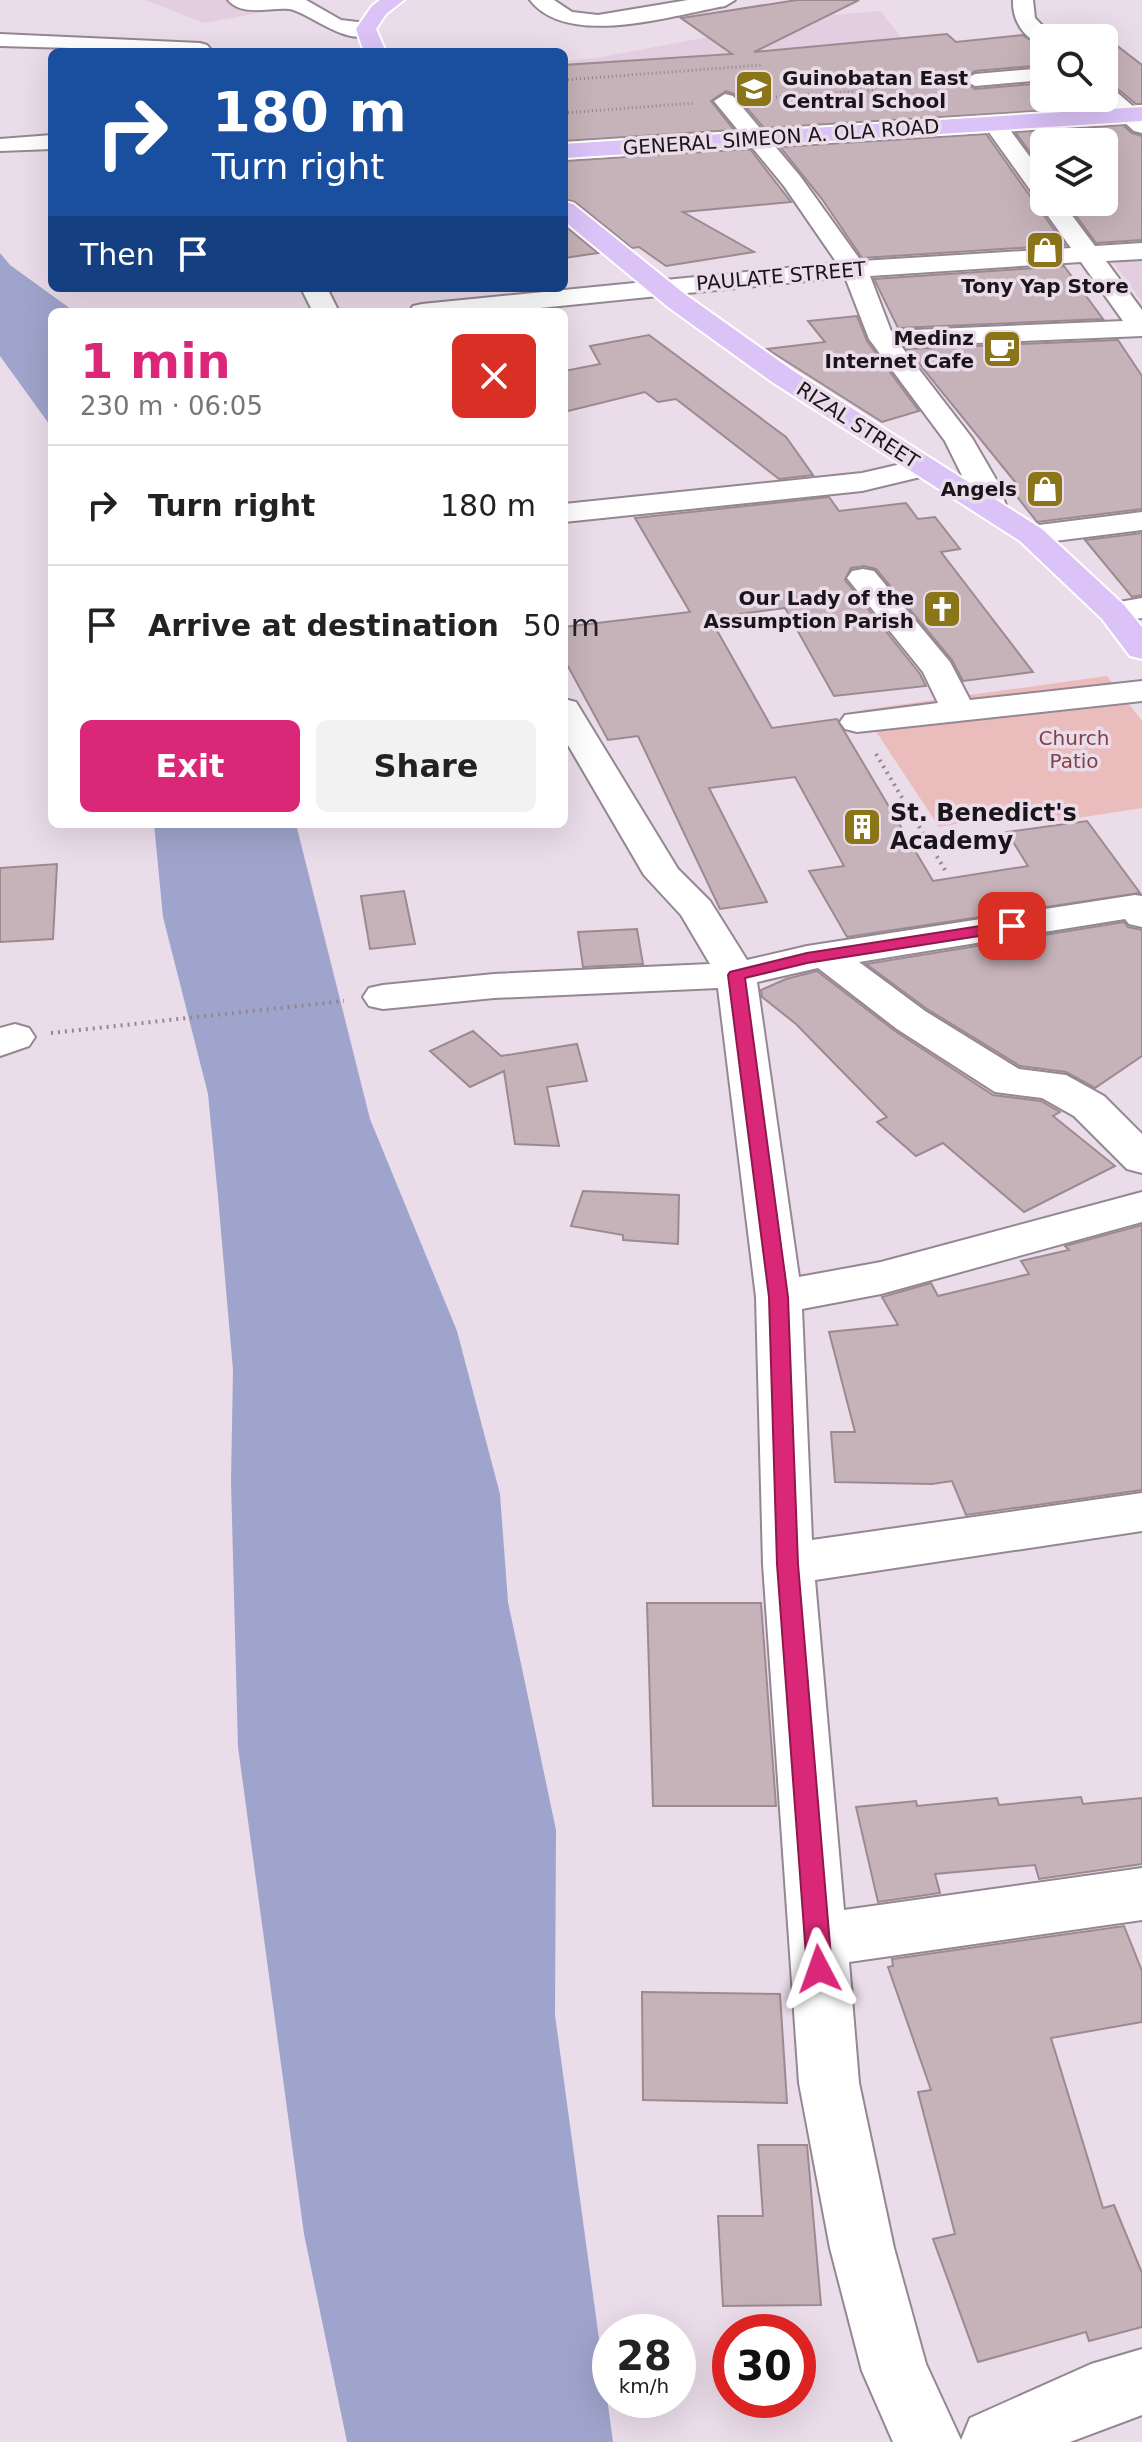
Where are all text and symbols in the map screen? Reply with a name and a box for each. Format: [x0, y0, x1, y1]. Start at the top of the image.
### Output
map controls [1030, 24, 1118, 216]
button: search [1030, 24, 1118, 112]
place label: Guinobatan East Central School [782, 66, 969, 113]
school or university icon: Guinobatan East Central School [733, 68, 775, 110]
text: 180 m [212, 79, 407, 144]
icon: right [80, 80, 184, 184]
street label: GENERAL SIMEON A. OLA ROAD [622, 114, 940, 160]
button: layers [1030, 128, 1118, 216]
text: Turn right [212, 146, 384, 187]
shop icon: Tony Yap Store [1024, 229, 1066, 271]
icon: arrive [171, 232, 215, 276]
text: Then [80, 237, 155, 272]
street label: PAULATE STREET [695, 257, 868, 295]
place label: Tony Yap Store [961, 274, 1129, 298]
place label: Medinz Internet Cafe [825, 326, 974, 373]
cafe icon: Medinz Internet Cafe [981, 328, 1023, 370]
text: 1 min [80, 333, 231, 389]
button: close [452, 334, 536, 418]
street label: RIZAL STREET [792, 377, 924, 474]
text: 230 m · 06:05 [80, 391, 263, 421]
shop icon: Angels [1024, 468, 1066, 510]
place label: Angels [941, 477, 1017, 501]
icon: right [80, 483, 124, 527]
text: Turn right [148, 488, 315, 523]
text: 180 m [440, 488, 536, 523]
place label: Our Lady of the Assumption Parish [703, 586, 914, 633]
church icon: Our Lady of the Assumption Parish [921, 588, 963, 630]
icon: arrive [80, 603, 124, 647]
text: Arrive at destination [148, 608, 499, 643]
text: 50 m [523, 608, 600, 643]
button: Exit [80, 720, 300, 812]
button: Share [316, 720, 536, 812]
park label: Church Patio [1039, 726, 1109, 773]
place label: St. Benedict's Academy [890, 799, 1077, 855]
building icon: St. Benedict's Academy [841, 806, 883, 848]
pin [978, 892, 1046, 960]
icon: arrive [990, 904, 1034, 948]
position arrow [777, 1927, 861, 2011]
speed limit sign: 30 [712, 2314, 816, 2418]
text: 28 [616, 2333, 672, 2379]
text: km/h [619, 2374, 669, 2398]

